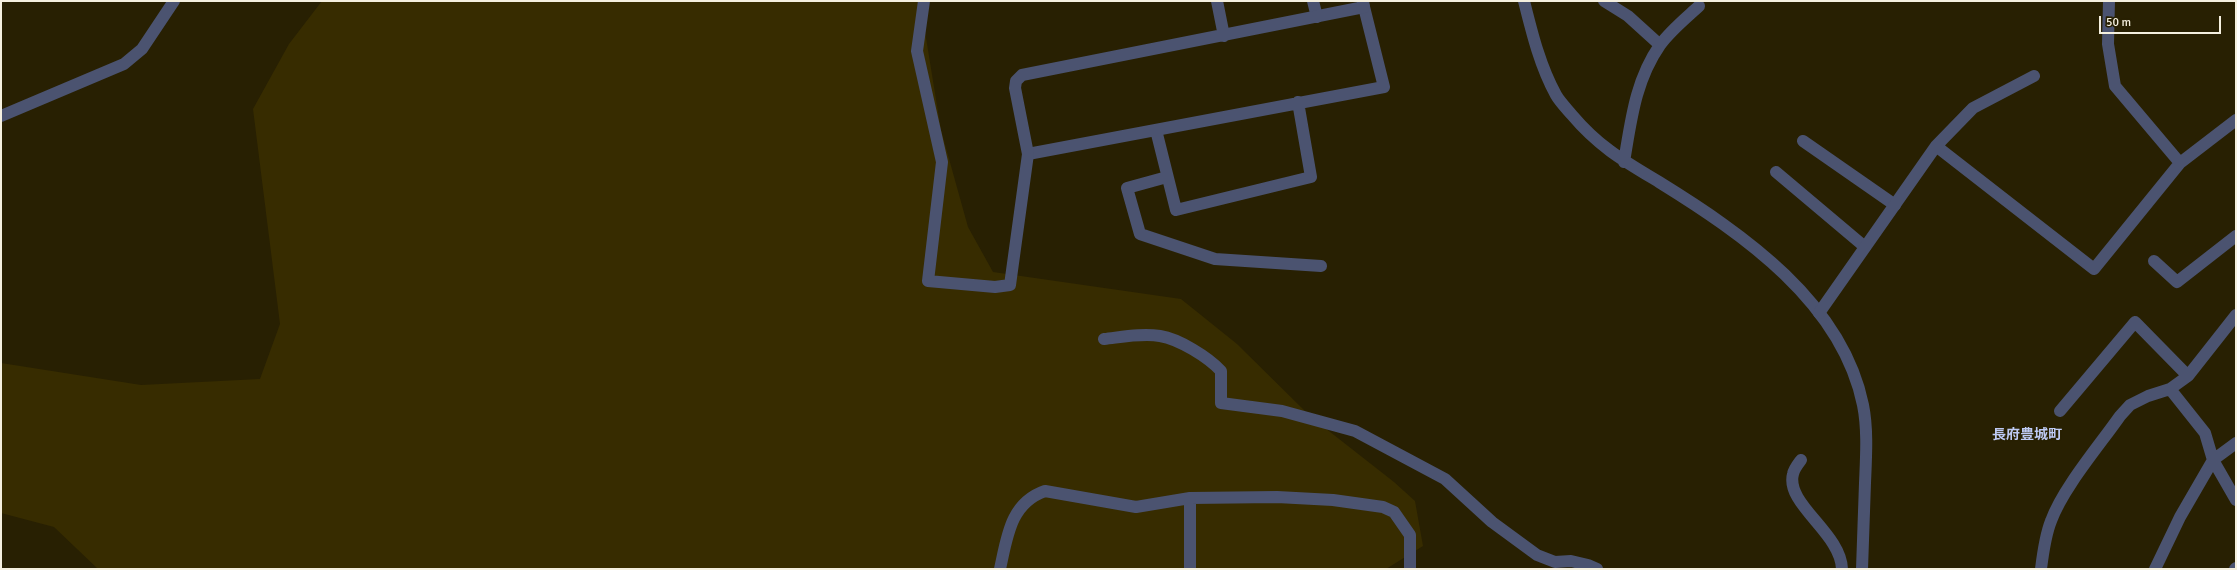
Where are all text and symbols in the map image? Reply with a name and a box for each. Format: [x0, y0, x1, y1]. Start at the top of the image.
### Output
scale bar [2101, 8, 2223, 34]
text: 50 m [2106, 15, 2131, 30]
district label: 長府豊城町 [1992, 427, 2062, 443]

